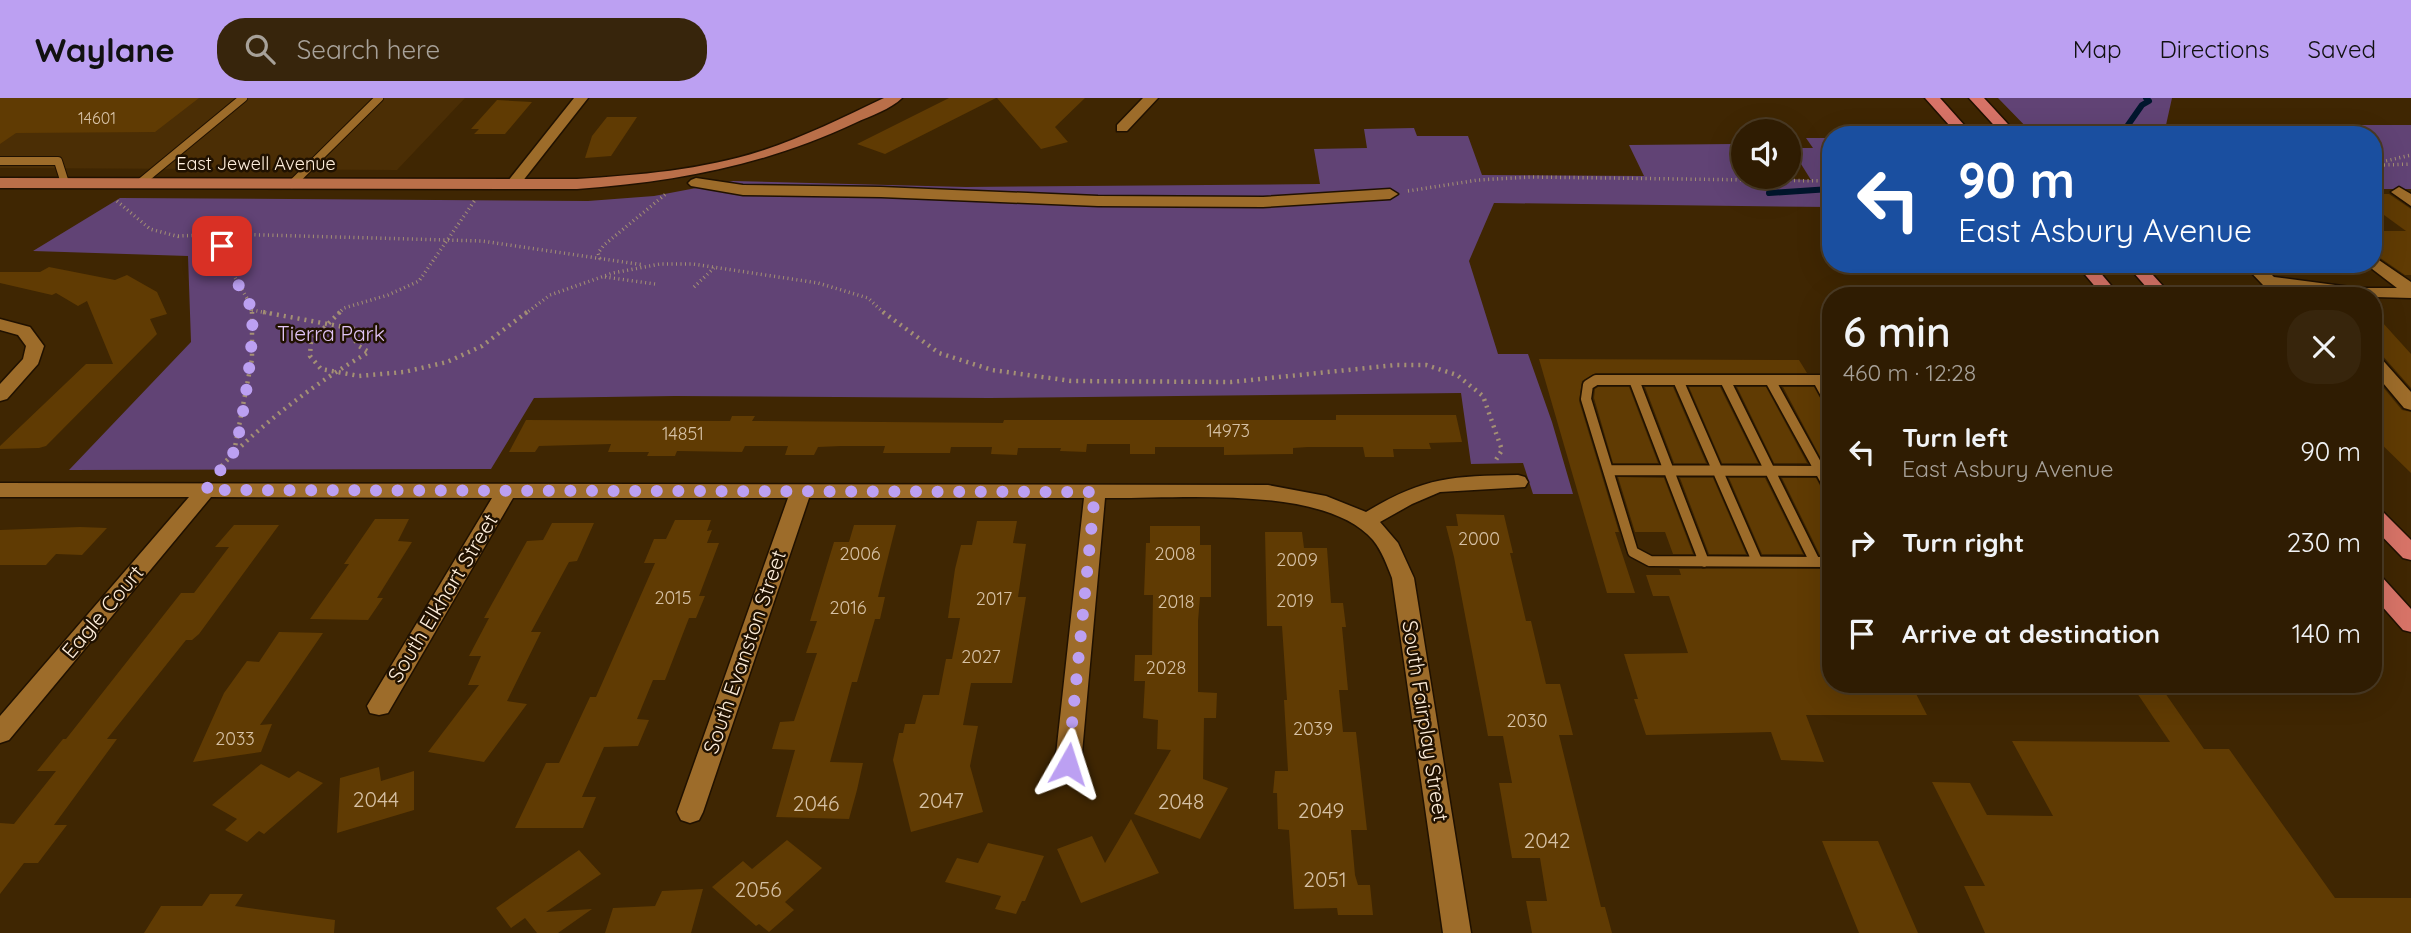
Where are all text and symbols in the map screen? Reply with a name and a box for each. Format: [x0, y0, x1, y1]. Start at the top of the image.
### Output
search box [217, 18, 707, 81]
text: Waylane [35, 29, 175, 70]
icon: search [241, 30, 279, 68]
text: Search here [297, 33, 440, 66]
text: Map [2073, 34, 2122, 64]
text: Directions [2160, 34, 2270, 64]
text: Saved [2308, 34, 2376, 64]
house number: 14601 [78, 108, 116, 128]
map controls [1731, 119, 1801, 189]
button: sound [1731, 119, 1801, 189]
text: 90 m [1958, 149, 2075, 210]
street label: East Jewell Avenue [176, 152, 336, 175]
icon: left [1843, 154, 1934, 245]
text: East Asbury Avenue [1958, 210, 2252, 250]
pin [192, 216, 252, 276]
icon: arrive [203, 227, 241, 265]
text: 6 min [1843, 305, 1951, 358]
button: close [2287, 310, 2361, 384]
park label: Tierra Park [277, 320, 385, 346]
text: 460 m · 12:28 [1843, 358, 1976, 387]
house number: 14973 [1206, 419, 1250, 442]
text: Turn left [1902, 421, 2009, 454]
house number: 14851 [662, 422, 704, 445]
icon: left [1843, 433, 1881, 471]
text: 90 m [2300, 435, 2361, 468]
text: East Asbury Avenue [1902, 454, 2113, 483]
street label: South Elkhart Street [382, 508, 503, 687]
icon: right [1843, 524, 1881, 562]
text: Turn right [1902, 526, 2024, 559]
text: 230 m [2287, 526, 2361, 559]
house number: 2000 [1458, 527, 1500, 550]
house number: 2006 [839, 542, 881, 565]
house number: 2008 [1154, 542, 1196, 565]
street label: South Evanston Street [697, 546, 791, 757]
house number: 2009 [1276, 548, 1318, 571]
street label: Eagle Court [56, 560, 149, 663]
house number: 2015 [654, 586, 692, 609]
house number: 2017 [976, 587, 1012, 610]
house number: 2019 [1276, 589, 1314, 612]
house number: 2018 [1157, 590, 1195, 613]
house number: 2016 [829, 596, 867, 619]
icon: arrive [1843, 615, 1881, 653]
text: Arrive at destination [1902, 617, 2160, 650]
text: 140 m [2292, 617, 2361, 650]
street label: South Fairplay Street [1397, 618, 1455, 823]
house number: 2027 [961, 645, 1001, 668]
house number: 2028 [1146, 656, 1186, 679]
house number: 2030 [1507, 709, 1547, 732]
house number: 2039 [1293, 717, 1333, 740]
house number: 2033 [215, 727, 255, 750]
position arrow [1031, 727, 1105, 801]
house number: 2044 [353, 786, 399, 812]
house number: 2047 [918, 787, 964, 813]
house number: 2048 [1158, 788, 1204, 814]
house number: 2046 [793, 790, 839, 816]
house number: 2049 [1298, 797, 1344, 823]
house number: 2042 [1524, 827, 1570, 853]
house number: 2051 [1303, 866, 1347, 892]
house number: 2056 [735, 876, 781, 902]

